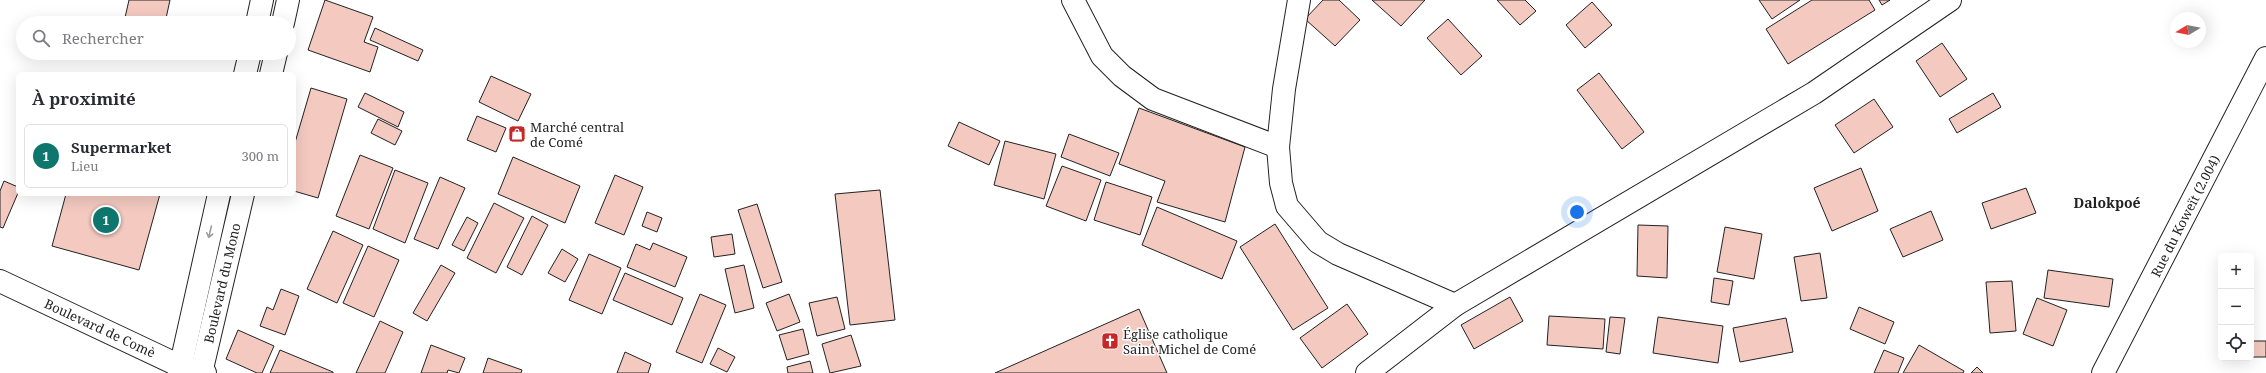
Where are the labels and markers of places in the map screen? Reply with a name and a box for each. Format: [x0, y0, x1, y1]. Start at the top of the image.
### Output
place label: Marché central de Comé [530, 118, 624, 151]
shop icon: Marché central de Comé [507, 124, 527, 144]
pin: 1 [93, 205, 119, 235]
place label: Église catholique Saint Michel de Comé [1123, 325, 1256, 358]
church icon: Église catholique Saint Michel de Comé [1100, 331, 1120, 351]

